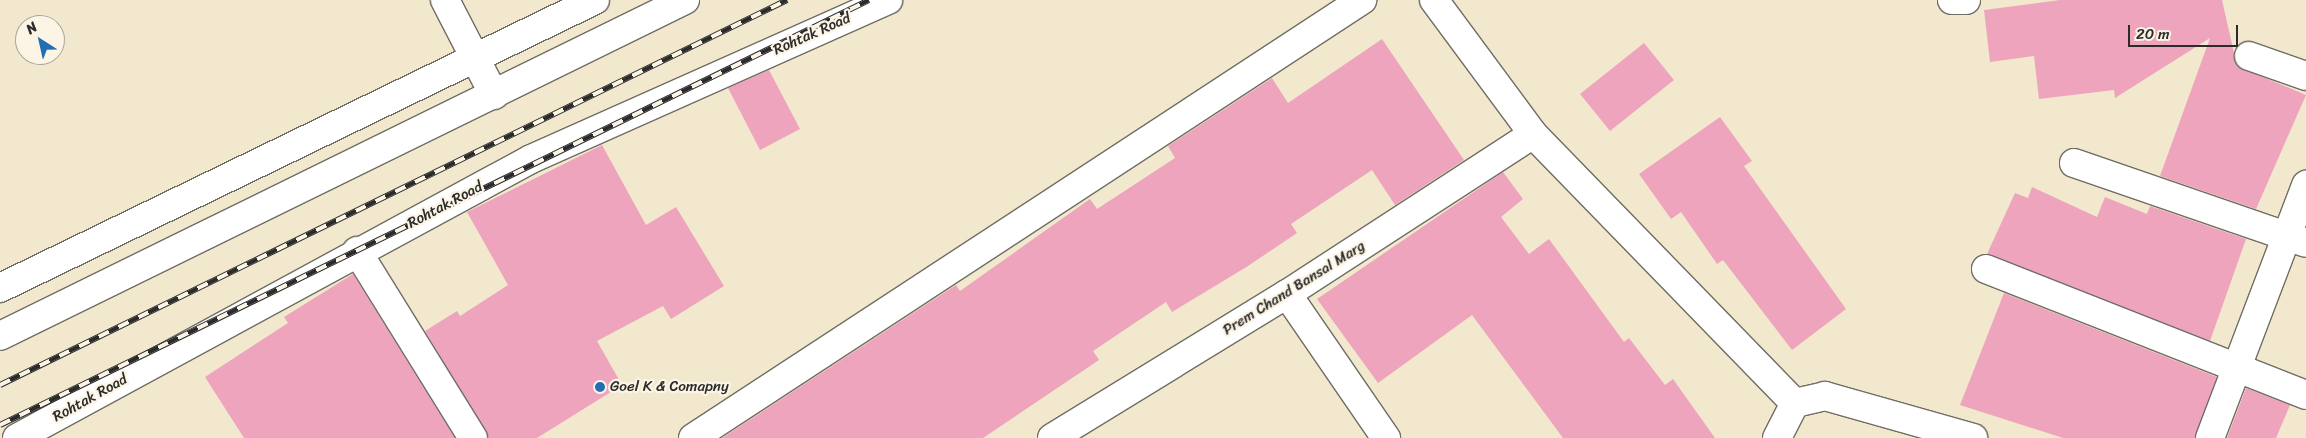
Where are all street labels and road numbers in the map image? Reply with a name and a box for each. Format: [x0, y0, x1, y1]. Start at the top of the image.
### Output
street label: Rohtak Road [771, 9, 853, 59]
street label: Rohtak Road [404, 178, 486, 232]
street label: Prem Chand Bansal Marg [1220, 237, 1368, 339]
street label: Rohtak Road [49, 370, 131, 426]

